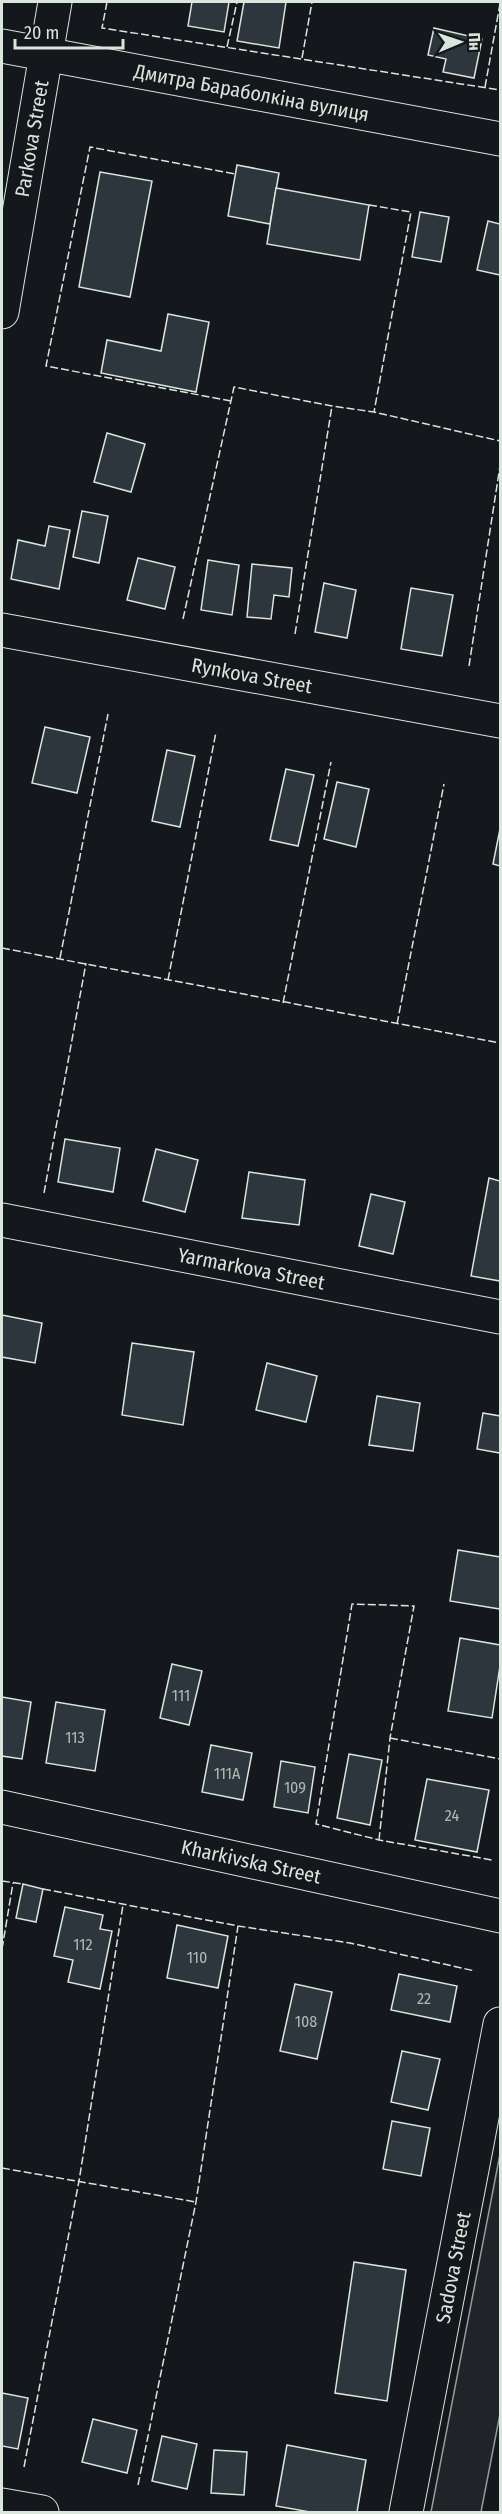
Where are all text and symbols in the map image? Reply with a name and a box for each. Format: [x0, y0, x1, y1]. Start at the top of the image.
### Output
scale bar [15, 12, 123, 50]
north arrow [430, 12, 490, 72]
text: 20 m [24, 22, 59, 44]
text: Пн [465, 32, 484, 51]
street label: Дмитра Бараболкіна вулиця [131, 59, 371, 126]
street label: Parkova Street [10, 78, 54, 199]
street label: Rynkova Street [190, 653, 315, 699]
street label: Yarmarkova Street [176, 1243, 327, 1295]
house number: 111 [172, 1686, 190, 1705]
house number: 113 [65, 1728, 85, 1747]
house number: 111А [214, 1764, 241, 1783]
house number: 109 [284, 1778, 306, 1797]
house number: 24 [445, 1806, 459, 1825]
street label: Kharkivska Street [179, 1835, 324, 1889]
house number: 112 [73, 1935, 93, 1954]
house number: 110 [187, 1948, 207, 1967]
house number: 22 [417, 1989, 431, 2008]
house number: 108 [295, 2012, 317, 2031]
street label: Sadova Street [431, 2209, 476, 2325]

